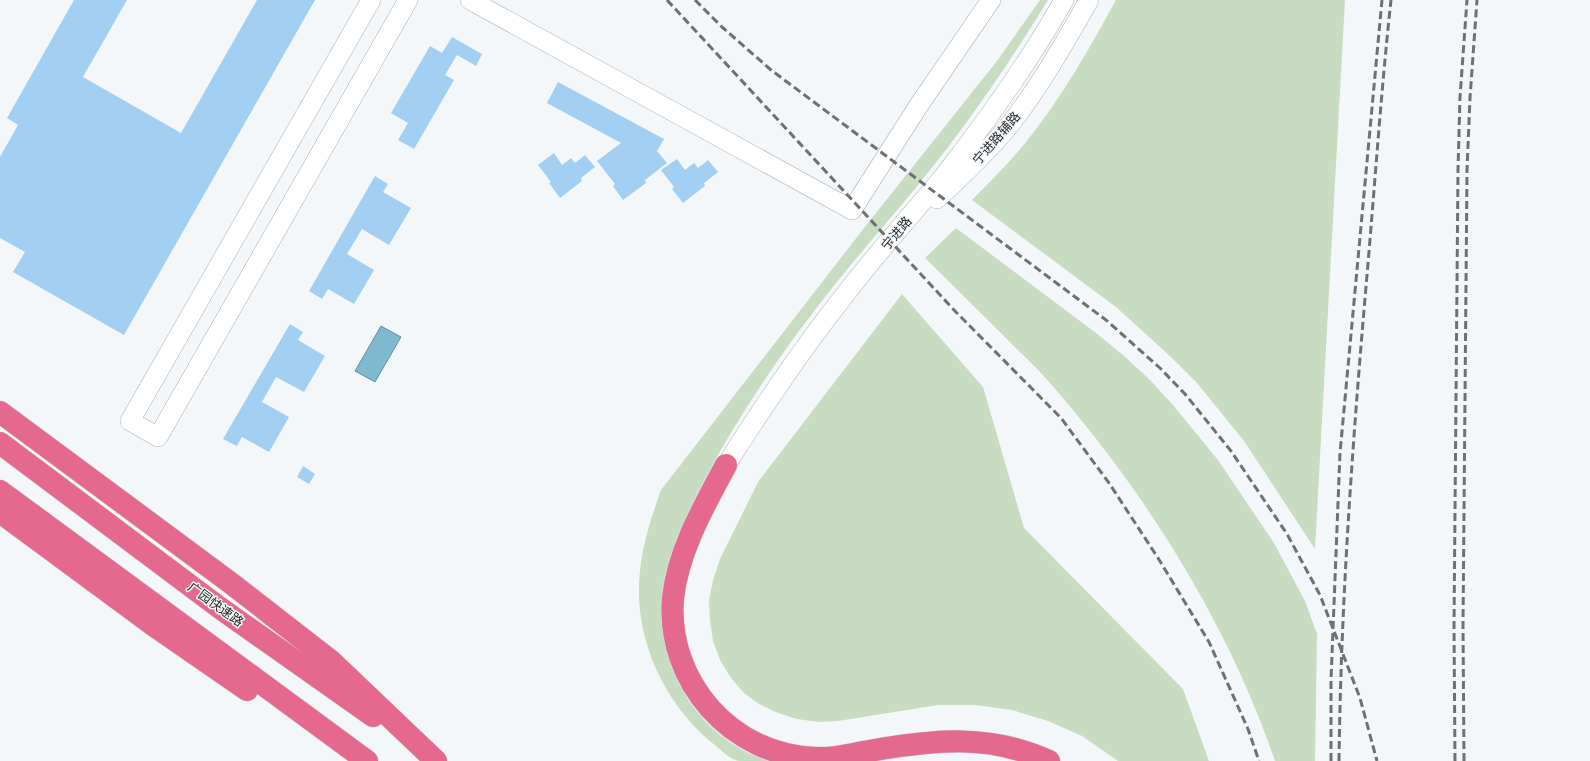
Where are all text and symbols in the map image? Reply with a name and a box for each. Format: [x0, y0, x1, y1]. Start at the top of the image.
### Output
street label: 宁进路辅路 [969, 108, 1023, 168]
street label: 宁进路 [877, 213, 915, 253]
street label: 广园快速路 [185, 578, 247, 630]

